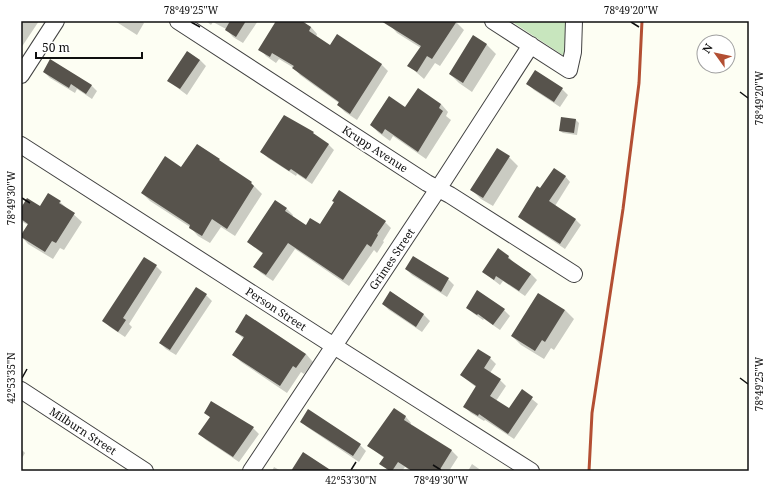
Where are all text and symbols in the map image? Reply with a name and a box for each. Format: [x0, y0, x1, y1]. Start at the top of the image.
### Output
text: 78°49'25"W [164, 3, 219, 17]
text: 78°49'20"W [604, 3, 659, 17]
scale bar [36, 34, 142, 60]
north arrow [696, 34, 736, 74]
text: 50 m [42, 39, 70, 56]
text: N [699, 40, 716, 56]
text: 78°49'20"W [752, 70, 766, 125]
street label: Krupp Avenue [340, 122, 411, 176]
text: 78°49'30"W [4, 170, 18, 225]
street label: Grimes Street [365, 225, 418, 292]
street label: Person Street [243, 283, 310, 334]
text: 42°53'35"N [4, 352, 18, 404]
text: 78°49'25"W [752, 356, 766, 411]
street label: Milburn Street [47, 403, 120, 458]
text: 42°53'30"N [325, 473, 377, 487]
text: 78°49'30"W [414, 473, 469, 487]

